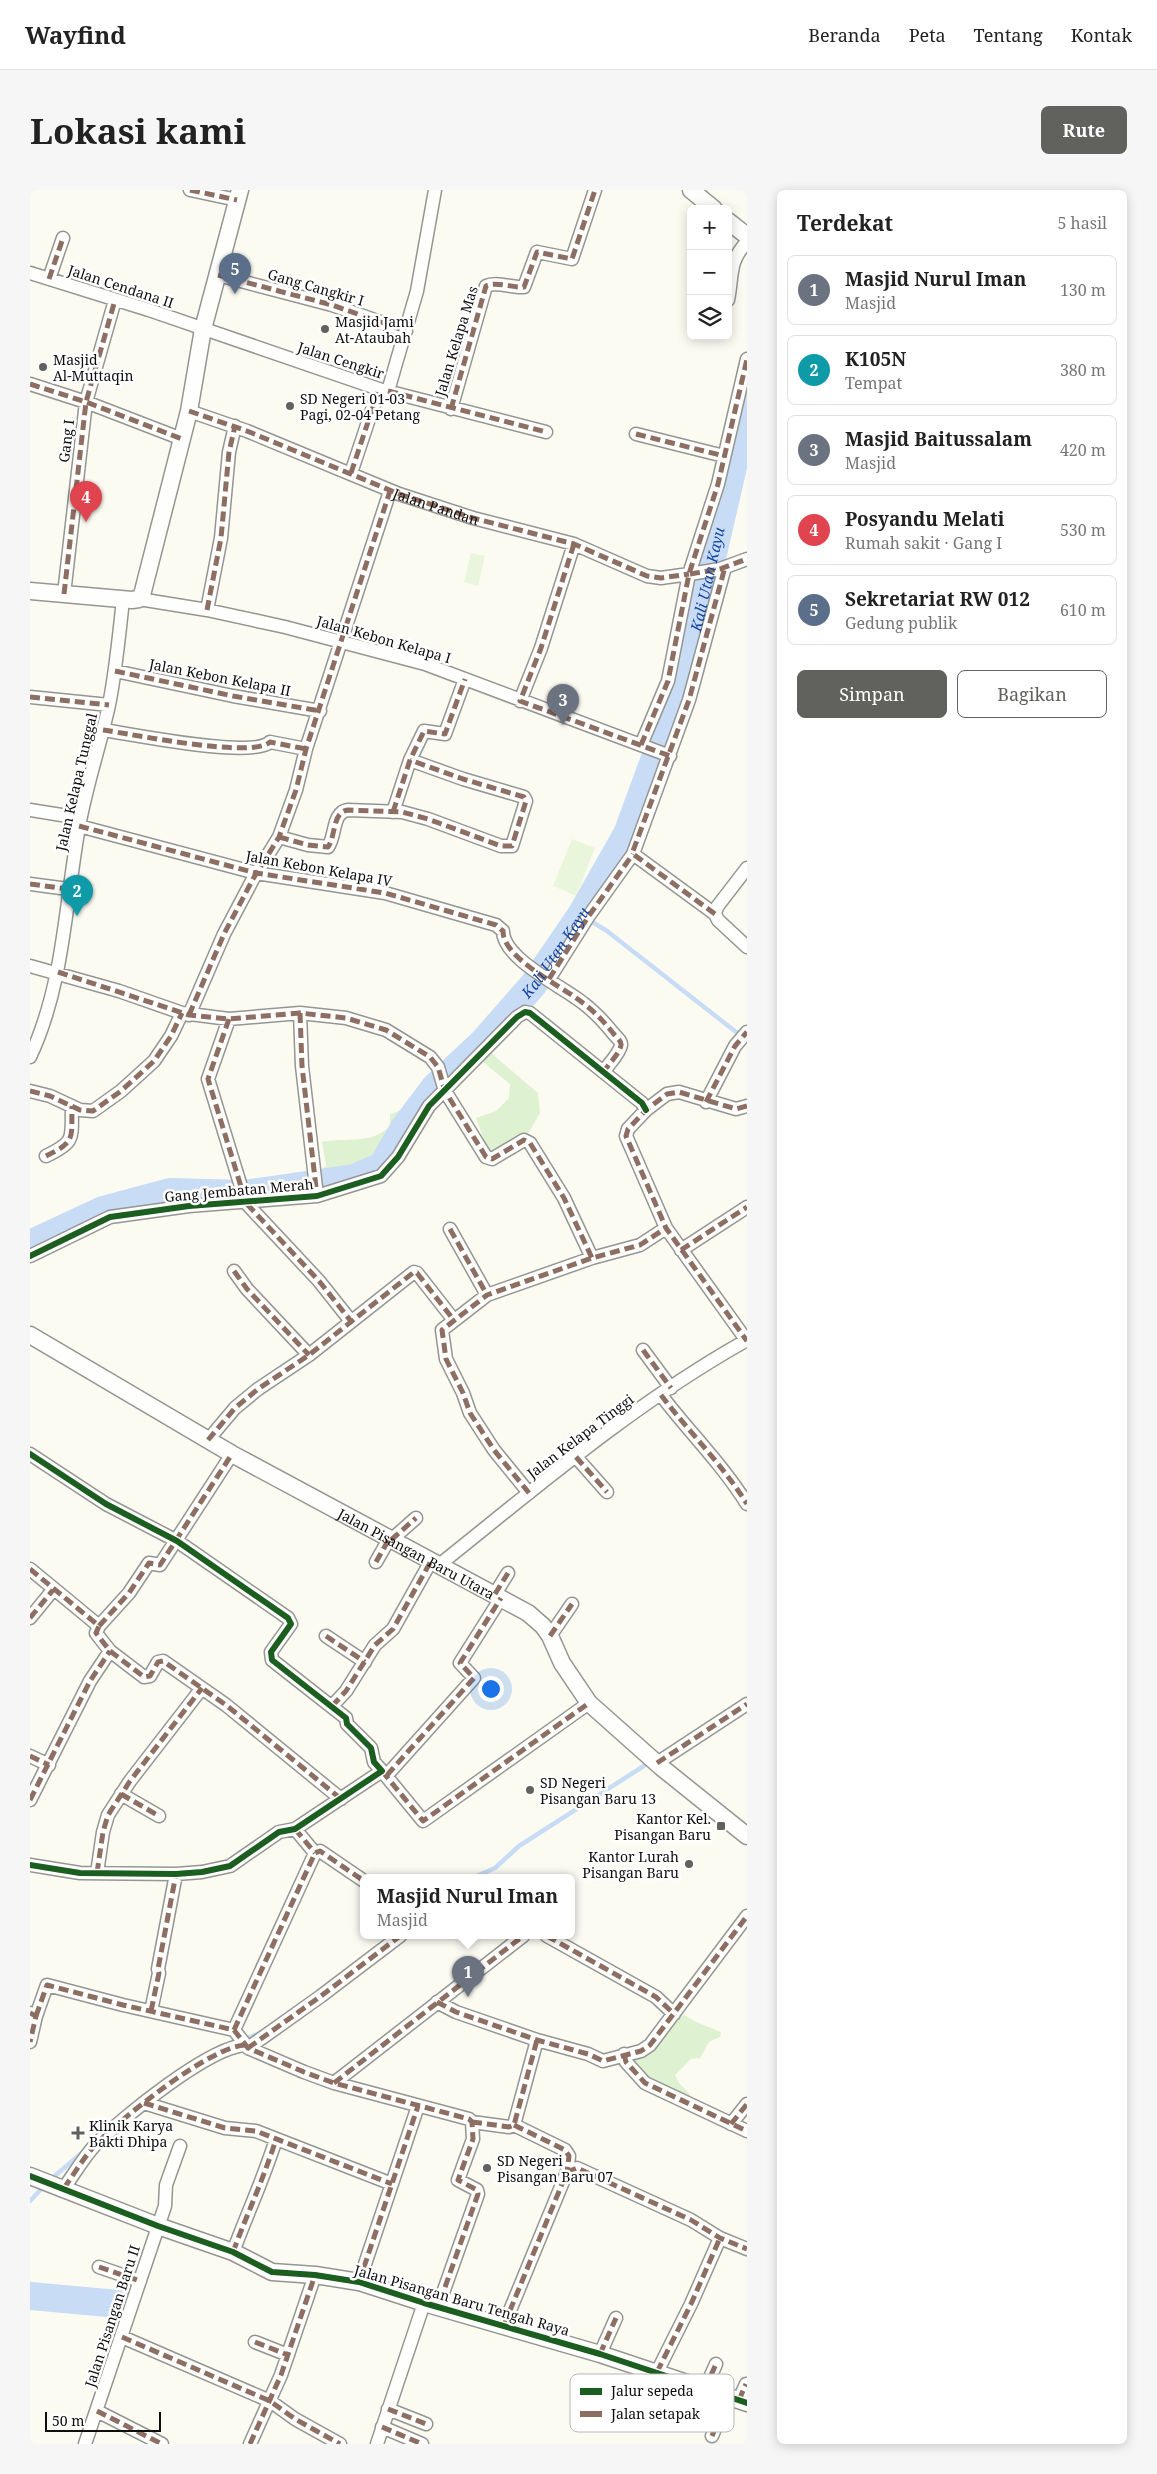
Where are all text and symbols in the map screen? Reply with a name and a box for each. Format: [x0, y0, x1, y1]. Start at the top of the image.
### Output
text: Wayfind [25, 18, 126, 51]
text: Beranda [808, 23, 881, 47]
text: Peta [909, 23, 946, 47]
text: Tentang [974, 23, 1043, 47]
text: Kontak [1071, 23, 1132, 47]
button: Rute [1041, 106, 1127, 154]
text: Lokasi kami [30, 107, 246, 154]
map controls [687, 205, 732, 340]
button: + [687, 205, 732, 250]
text: Terdekat [797, 209, 893, 237]
text: 5 hasil [1057, 212, 1107, 234]
button: − [687, 250, 732, 295]
pin: 5 [219, 253, 251, 294]
street label: Jalan Cendana II [65, 260, 176, 312]
street label: Gang Cangkir I [266, 264, 366, 310]
text: Masjid Nurul Iman [845, 266, 1026, 292]
text: 1 [809, 279, 819, 301]
text: 130 m [1060, 279, 1106, 301]
street label: Jalan Kelapa Mas [430, 283, 482, 399]
text: Masjid [845, 292, 896, 314]
button: layers [687, 295, 732, 340]
place label: Masjid Jami At-Ataubah [335, 312, 414, 347]
marker: Masjid Jami At-Ataubah [319, 323, 331, 335]
street label: Jalan Cengkir [294, 337, 387, 383]
text: K105N [845, 346, 906, 372]
place label: Masjid Al-Muttaqin [53, 350, 133, 385]
text: 2 [809, 359, 819, 381]
text: 380 m [1060, 359, 1106, 381]
marker: Masjid Al-Muttaqin [37, 361, 49, 373]
text: Tempat [845, 372, 902, 394]
place label: SD Negeri 01-03 Pagi, 02-04 Petang [300, 389, 421, 424]
marker: SD Negeri 01-03 Pagi, 02-04 Petang [284, 400, 296, 412]
street label: Gang I [54, 418, 78, 464]
text: Masjid Baitussalam [845, 426, 1032, 452]
text: 3 [809, 439, 819, 461]
text: 420 m [1060, 439, 1106, 461]
text: Masjid [845, 452, 896, 474]
pin: 4 [70, 481, 102, 522]
street label: Jalan Pandan [390, 483, 481, 529]
text: Posyandu Melati [845, 506, 1004, 532]
text: 4 [809, 519, 819, 541]
text: 530 m [1060, 519, 1106, 541]
water label: Kali Utan Kayu [685, 525, 729, 634]
text: Rumah sakit · Gang I [845, 532, 1002, 554]
text: Sekretariat RW 012 [845, 586, 1030, 612]
text: 5 [809, 599, 819, 621]
text: 610 m [1060, 599, 1106, 621]
street label: Jalan Kebon Kelapa I [314, 610, 453, 667]
text: Gedung publik [845, 612, 957, 634]
street label: Jalan Kebon Kelapa II [147, 654, 292, 700]
button: Simpan [797, 670, 947, 718]
button: Bagikan [957, 670, 1107, 718]
pin: 3 [547, 684, 579, 725]
street label: Jalan Kelapa Tunggal [51, 711, 101, 854]
street label: Jalan Kebon Kelapa IV [243, 846, 394, 890]
pin: 2 [61, 875, 93, 916]
water label: Kali Utan Kayu [516, 903, 594, 1003]
street label: Gang Jembatan Merah [164, 1174, 314, 1206]
street label: Jalan Kelapa Tinggi [522, 1389, 638, 1483]
street label: Jalan Pisangan Baru Utara [334, 1503, 498, 1603]
your location [478, 1676, 504, 1702]
place label: SD Negeri Pisangan Baru 13 [540, 1773, 656, 1808]
marker: SD Negeri Pisangan Baru 13 [524, 1784, 536, 1796]
place label: Kantor Kel. Pisangan Baru [614, 1809, 711, 1844]
marker: Kantor Kel. Pisangan Baru [715, 1820, 727, 1832]
place label: Kantor Lurah Pisangan Baru [582, 1847, 679, 1882]
marker: Kantor Lurah Pisangan Baru [683, 1858, 695, 1870]
popup [360, 1874, 575, 1939]
text: Masjid Nurul Iman [377, 1883, 558, 1909]
text: Masjid [377, 1909, 428, 1931]
pin: 1 [452, 1956, 484, 1997]
place label: Klinik Karya Bakti Dhipa [89, 2116, 173, 2151]
marker: Klinik Karya Bakti Dhipa [71, 2126, 85, 2140]
place label: SD Negeri Pisangan Baru 07 [497, 2151, 613, 2186]
marker: SD Negeri Pisangan Baru 07 [481, 2162, 493, 2174]
street label: Jalan Pisangan Baru II [80, 2242, 144, 2390]
street label: Jalan Pisangan Baru Tengah Raya [351, 2260, 572, 2340]
legend [570, 2374, 734, 2432]
text: Jalur sepeda [610, 2381, 694, 2400]
text: Jalan setapak [610, 2404, 701, 2423]
scale bar [45, 2409, 161, 2432]
text: 50 m [52, 2411, 85, 2430]

